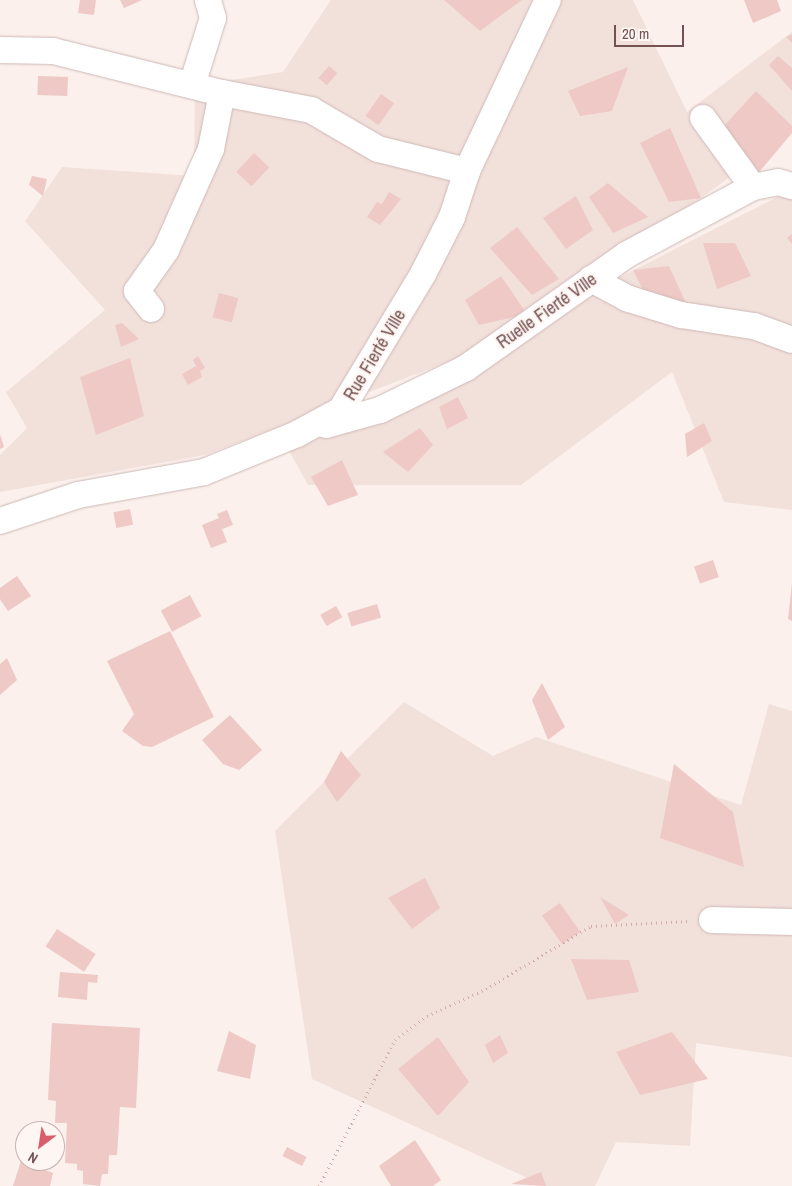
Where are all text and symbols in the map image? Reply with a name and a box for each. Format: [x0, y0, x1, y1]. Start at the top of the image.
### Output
scale bar [617, 15, 687, 47]
text: 20 m [622, 23, 649, 44]
street label: Ruelle Fierté Ville [493, 269, 601, 353]
street label: Rue Fierté Ville [339, 306, 411, 404]
north arrow [15, 1121, 65, 1171]
text: N [25, 1148, 41, 1168]

